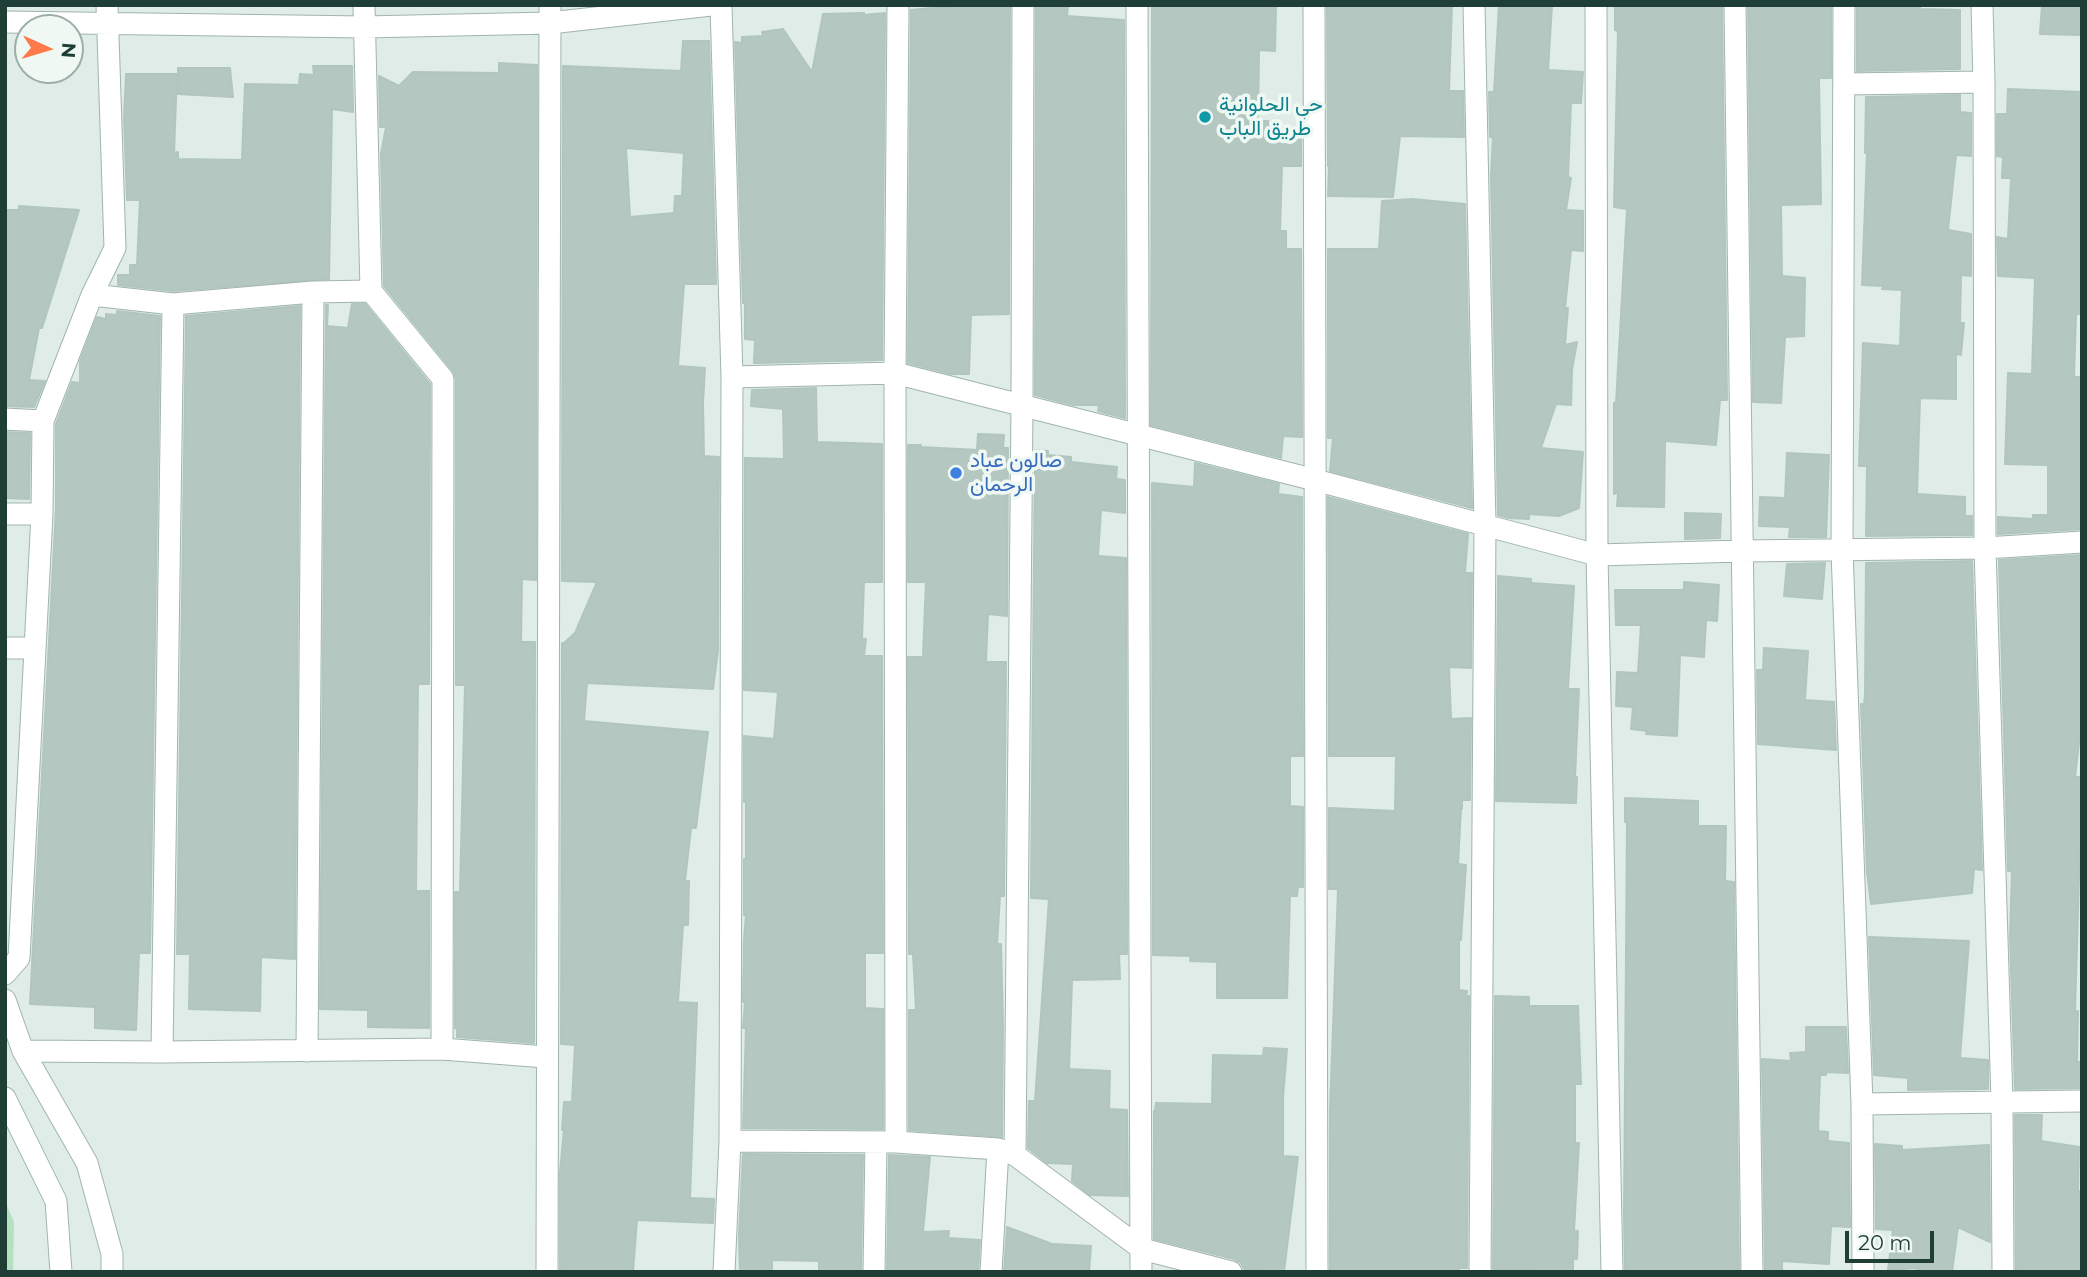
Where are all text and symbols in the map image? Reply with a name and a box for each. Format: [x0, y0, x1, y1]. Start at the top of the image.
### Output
north arrow [14, 14, 84, 84]
text: N [56, 42, 80, 59]
place label: حي الحلوانية طريق الباب [1219, 92, 1323, 142]
marker: حي الحلوانية طريق الباب [1197, 109, 1213, 125]
place label: صالون عباد الرحمان [970, 448, 1062, 498]
marker: صالون عباد الرحمان [948, 465, 964, 481]
scale bar [1849, 1218, 1938, 1262]
text: 20 m [1858, 1230, 1912, 1255]

